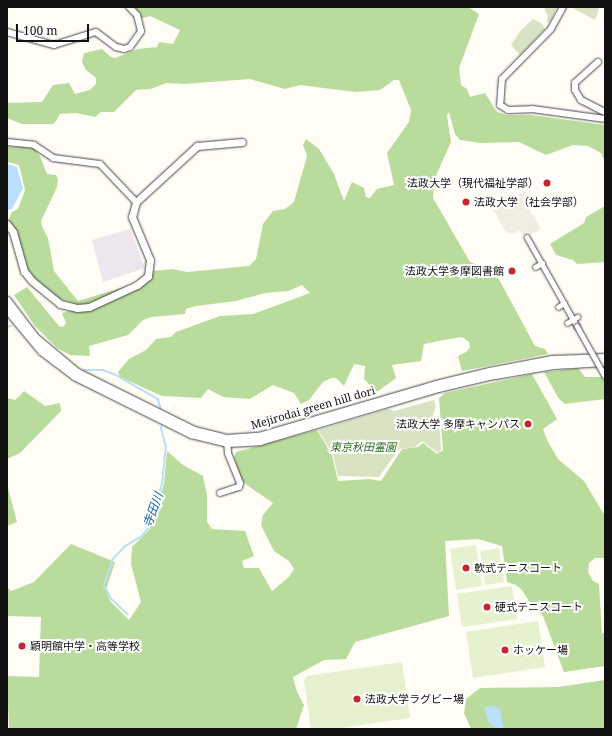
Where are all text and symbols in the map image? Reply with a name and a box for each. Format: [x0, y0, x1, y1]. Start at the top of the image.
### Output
scale bar [18, 16, 91, 42]
text: 100 m [23, 22, 58, 39]
place label: 法政大学（現代福祉学部） [407, 176, 539, 190]
marker: 法政大学（現代福祉学部） [542, 178, 552, 188]
place label: 法政大学（社会学部） [474, 195, 584, 209]
marker: 法政大学（社会学部） [461, 197, 471, 207]
place label: 法政大学多摩図書館 [405, 264, 504, 278]
marker: 法政大学多摩図書館 [507, 266, 517, 276]
street label: Mejirodai green hill dori [249, 384, 377, 432]
place label: 法政大学 多摩キャンパス [396, 417, 520, 431]
marker: 法政大学 多摩キャンパス [523, 419, 533, 429]
park label: 東京秋田霊園 [330, 440, 396, 454]
water label: 寺田川 [140, 491, 166, 529]
place label: 軟式テニスコート [474, 561, 562, 575]
marker: 軟式テニスコート [461, 563, 471, 573]
place label: 硬式テニスコート [495, 600, 583, 614]
marker: 硬式テニスコート [482, 602, 492, 612]
place label: 穎明館中学・高等学校 [30, 639, 140, 653]
marker: 穎明館中学・高等学校 [17, 641, 27, 651]
place label: ホッケー場 [513, 643, 568, 657]
marker: ホッケー場 [500, 645, 510, 655]
place label: 法政大学ラグビー場 [365, 692, 464, 706]
marker: 法政大学ラグビー場 [352, 694, 362, 704]

